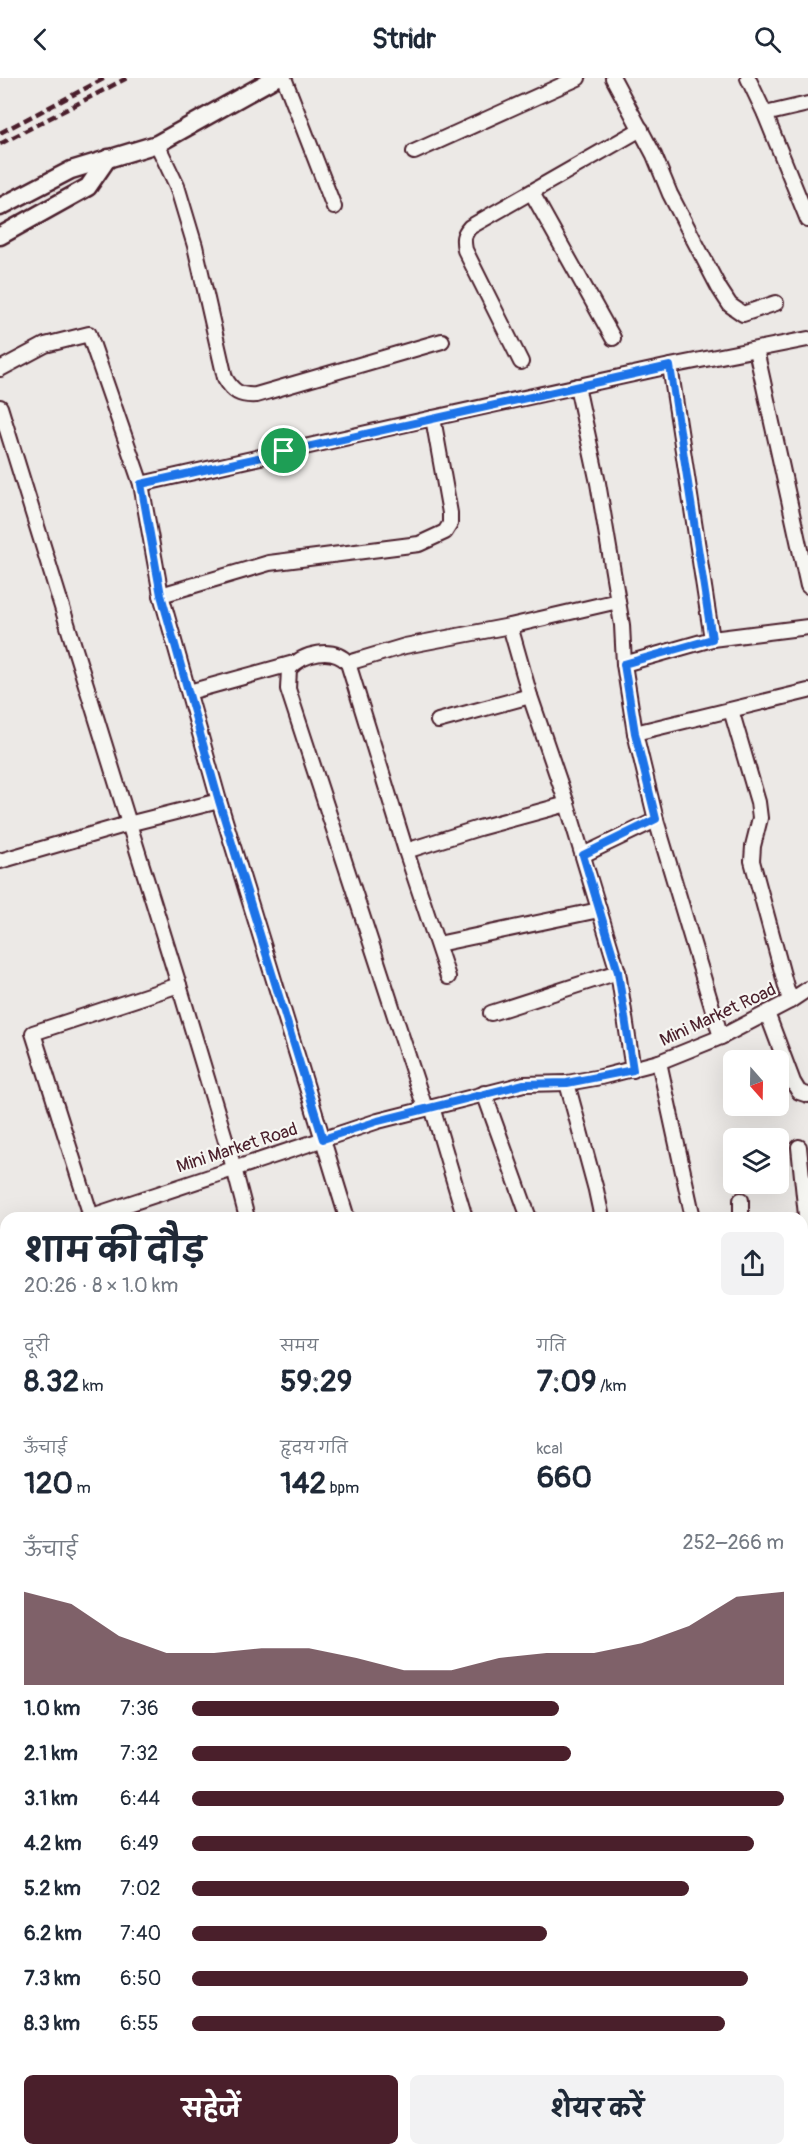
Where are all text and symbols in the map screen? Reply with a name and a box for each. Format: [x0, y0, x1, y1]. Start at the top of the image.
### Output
icon: back [24, 23, 57, 56]
text: Stridr [372, 23, 436, 56]
icon: search [751, 23, 784, 56]
pin [258, 425, 309, 476]
icon: arrive [267, 434, 300, 467]
street label: Mini Market Road [656, 978, 780, 1052]
north arrow [723, 1050, 789, 1116]
map controls [723, 1050, 789, 1194]
street label: Mini Market Road [174, 1118, 300, 1178]
button: layers [723, 1128, 789, 1194]
text: शाम की दौड़ [24, 1230, 205, 1271]
button: share [721, 1232, 784, 1295]
text: 20:26 · 8 × 1.0 km [24, 1273, 178, 1298]
text: दूरी [24, 1336, 49, 1356]
text: समय [280, 1336, 318, 1356]
text: गति [537, 1336, 566, 1356]
text: 8.32 [24, 1363, 79, 1400]
text: 59:29 [280, 1363, 352, 1400]
text: 7:09 [537, 1363, 596, 1400]
text: km [79, 1376, 104, 1396]
text: /km [596, 1376, 627, 1396]
text: ऊँचाई [24, 1438, 67, 1458]
text: हृदय गति [280, 1438, 348, 1458]
text: kcal [537, 1439, 563, 1459]
text: 660 [537, 1459, 592, 1496]
text: 120 [24, 1465, 73, 1502]
text: 142 [280, 1465, 326, 1502]
text: m [73, 1478, 91, 1498]
text: bpm [326, 1478, 359, 1498]
text: 252–266 m [682, 1530, 784, 1555]
text: ऊँचाई [24, 1537, 78, 1562]
text: 1.0 km [24, 1696, 80, 1721]
text: 7:36 [120, 1696, 159, 1721]
text: 2.1 km [24, 1741, 78, 1766]
text: 7:32 [120, 1741, 158, 1766]
text: 3.1 km [24, 1786, 78, 1811]
text: 6:44 [120, 1786, 160, 1811]
text: 4.2 km [24, 1831, 82, 1856]
text: 6:49 [120, 1831, 159, 1856]
text: 5.2 km [24, 1876, 81, 1901]
text: 7:02 [120, 1876, 161, 1901]
text: 6.2 km [24, 1921, 82, 1946]
text: 7:40 [120, 1921, 161, 1946]
text: 7.3 km [24, 1966, 81, 1991]
text: 6:50 [120, 1966, 161, 1991]
text: 8.3 km [24, 2011, 80, 2036]
text: 6:55 [120, 2011, 159, 2036]
button: सहेजें [24, 2075, 398, 2144]
button: शेयर करें [410, 2075, 784, 2144]

